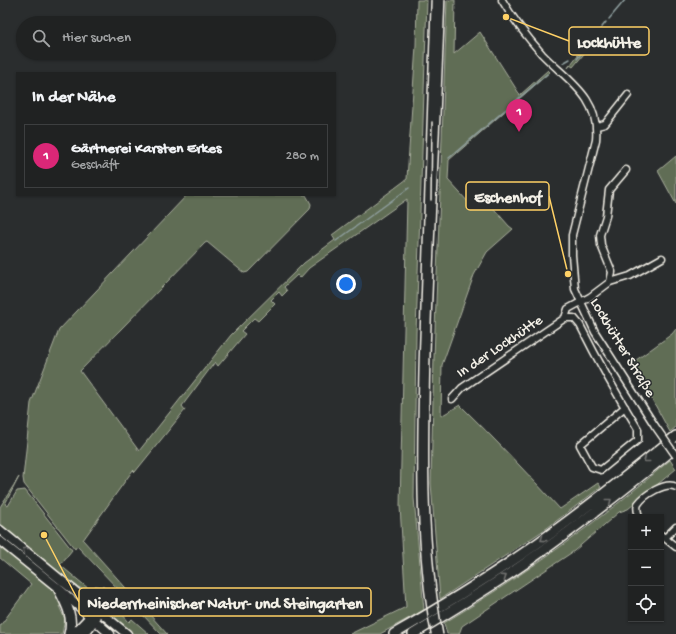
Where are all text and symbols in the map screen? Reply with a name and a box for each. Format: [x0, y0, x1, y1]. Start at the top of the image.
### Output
search box [16, 16, 336, 60]
icon: search [30, 27, 52, 49]
callout: Lockhütte [569, 27, 649, 55]
text: Hier suchen [62, 29, 131, 47]
text: Lockhütte [577, 35, 642, 54]
text: In der Nähe [32, 88, 115, 108]
pin: 1 [506, 99, 532, 132]
text: Gärtnerei Karsten Erkes [71, 140, 222, 158]
text: 1 [43, 149, 49, 164]
text: 280 m [286, 149, 319, 164]
text: Geschäft [71, 158, 119, 173]
callout: Eschenhof [466, 182, 549, 210]
text: Eschenhof [474, 189, 544, 209]
your location [336, 274, 356, 294]
street label: Lockhütter Straße [585, 295, 659, 401]
street label: In der Lockhütte [454, 311, 547, 382]
one-way arrow [643, 456, 650, 463]
one-way arrow [605, 499, 612, 506]
map controls [628, 514, 664, 622]
button: + [628, 514, 664, 550]
one-way arrow [540, 535, 547, 542]
one-way arrow [23, 548, 30, 555]
button: − [628, 550, 664, 586]
one-way arrow [500, 575, 507, 582]
button: locate [628, 586, 664, 622]
callout: Niederrheinischer Natur- und Steingarten [79, 588, 371, 616]
text: Niederrheinischer Natur- und Steingarten [87, 596, 363, 615]

